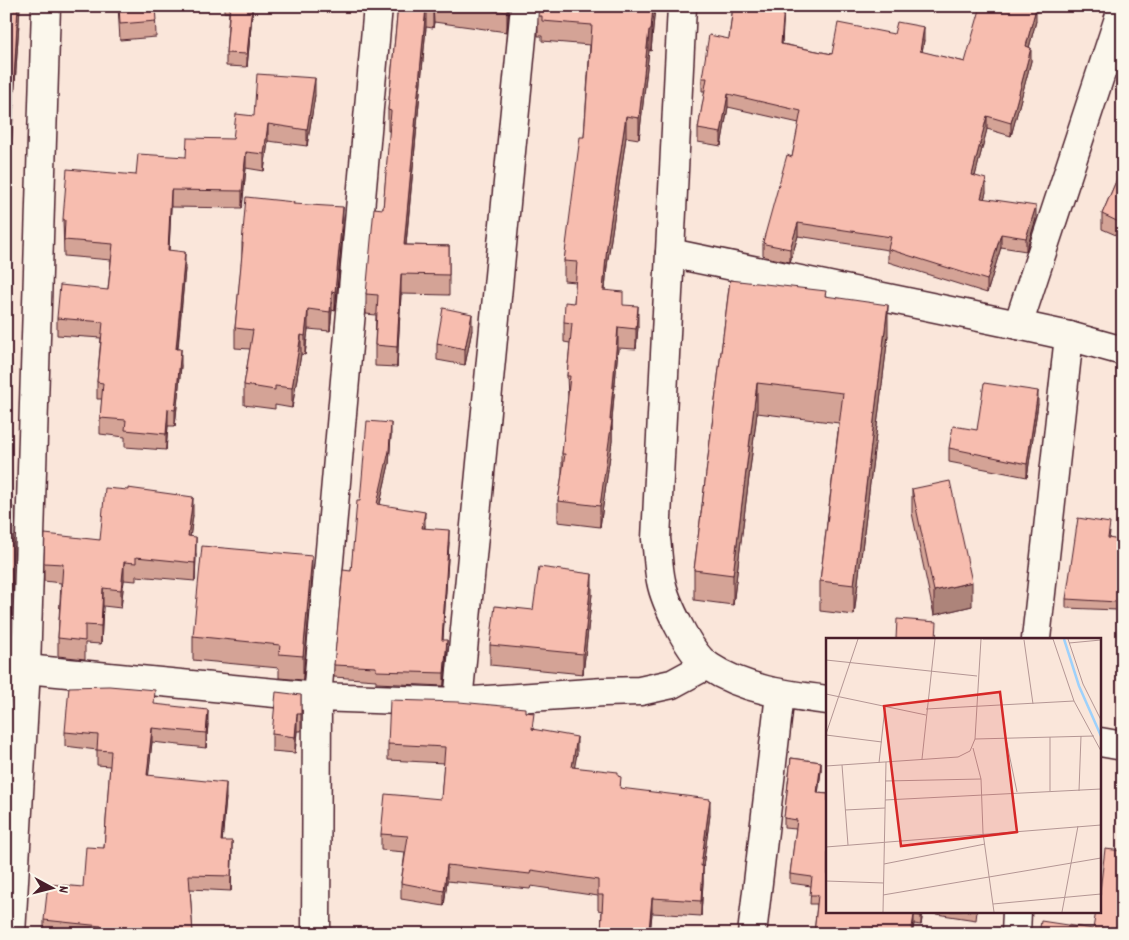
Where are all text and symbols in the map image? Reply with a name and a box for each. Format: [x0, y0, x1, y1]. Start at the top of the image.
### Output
inset map [826, 638, 1102, 912]
north arrow [28, 862, 78, 912]
text: N [53, 885, 73, 894]

